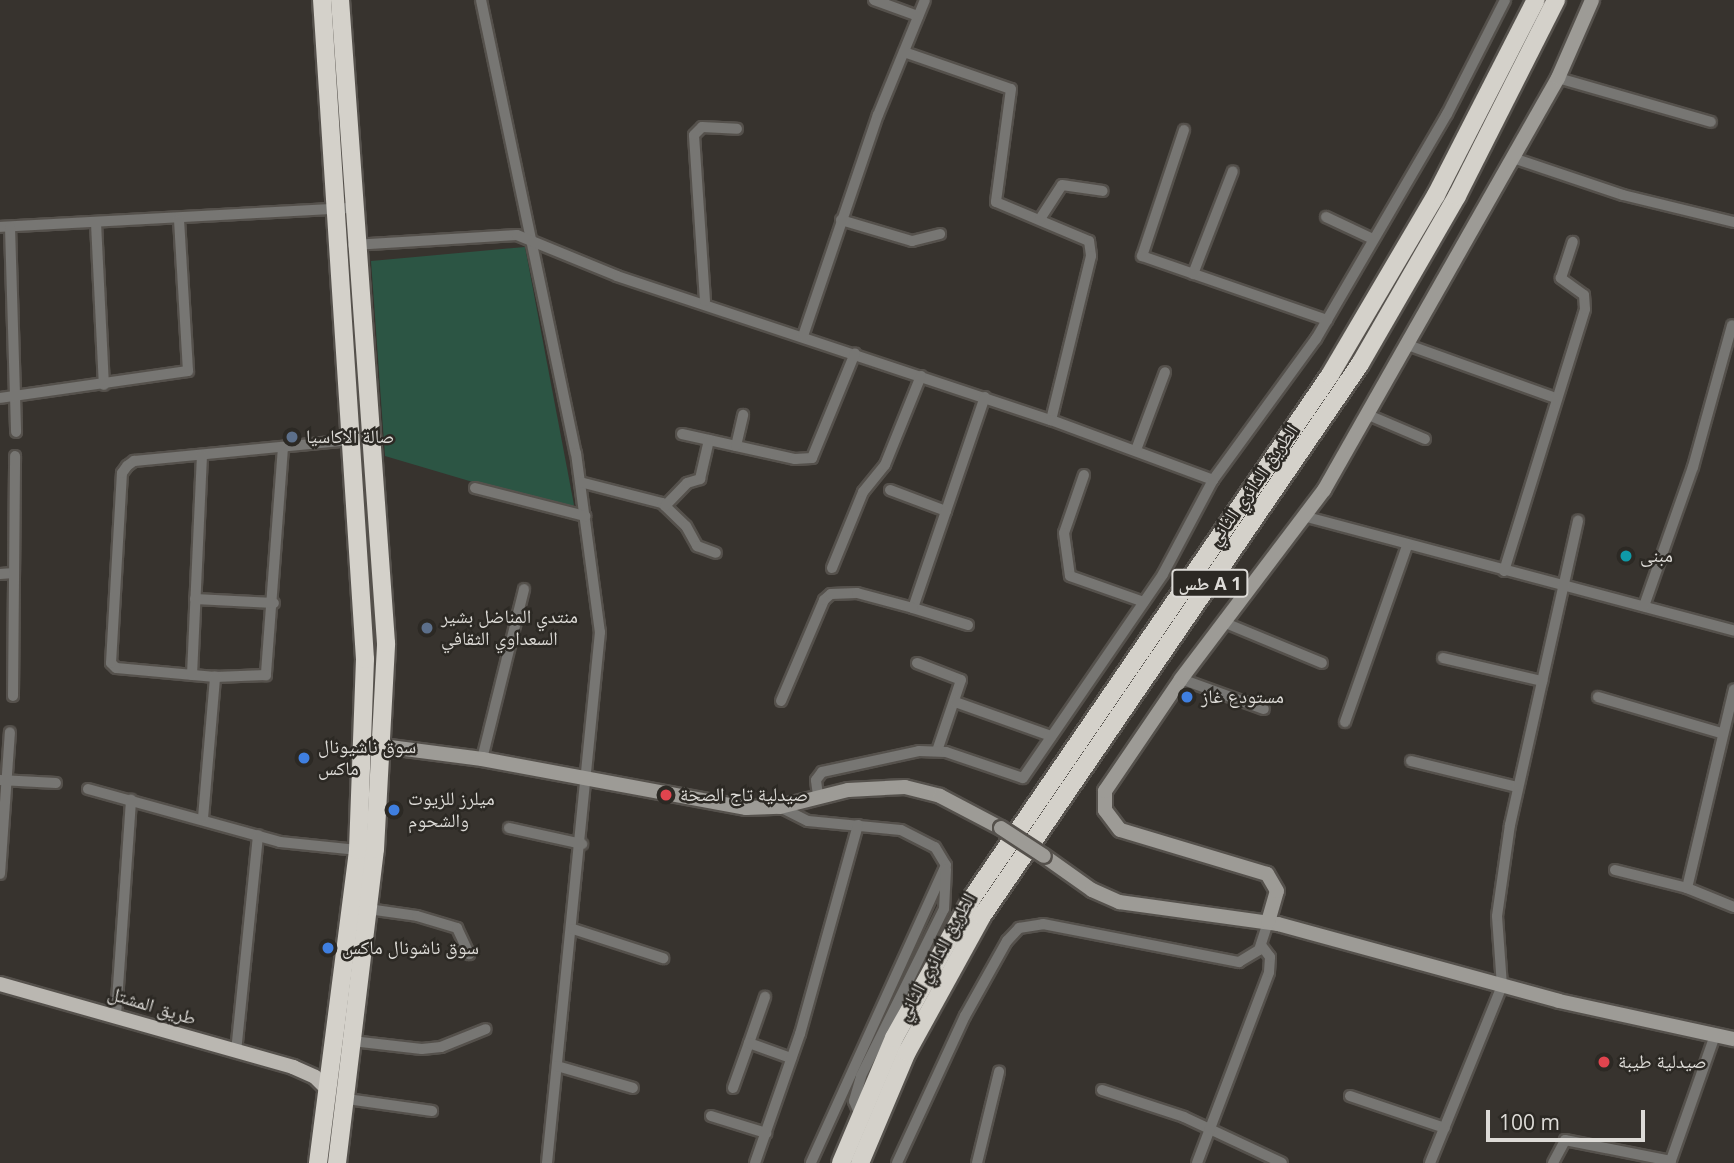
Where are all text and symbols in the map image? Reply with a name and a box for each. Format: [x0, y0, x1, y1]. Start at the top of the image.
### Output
street label: الطريق الدائري الثاني [1203, 420, 1303, 550]
place label: صالة الاكاسيا [306, 426, 394, 448]
marker: صالة الاكاسيا [284, 429, 300, 445]
place label: مبنى [1640, 545, 1673, 567]
marker: مبنى [1618, 548, 1634, 564]
road number: طس A 1 [1170, 568, 1250, 598]
place label: منتدي المناضل بشير السعداوي الثقافي [441, 606, 578, 650]
marker: منتدي المناضل بشير السعداوي الثقافي [419, 620, 435, 636]
place label: مستودع غاز [1201, 686, 1284, 708]
marker: مستودع غاز [1179, 689, 1195, 705]
place label: سوق ناشيونال ماكس [318, 736, 416, 780]
marker: سوق ناشيونال ماكس [296, 750, 312, 766]
place label: صيدلية تاج الصحة [680, 784, 808, 806]
marker: صيدلية تاج الصحة [658, 787, 674, 803]
place label: ميلرز للزيوت والشحوم [408, 788, 495, 832]
marker: ميلرز للزيوت والشحوم [386, 802, 402, 818]
street label: الطريق الدائري الثاني [892, 889, 980, 1025]
place label: سوق ناشونال ماكس [342, 937, 479, 959]
marker: سوق ناشونال ماكس [320, 940, 336, 956]
street label: طريق المشتل [105, 982, 199, 1030]
place label: صيدلية طيبة [1618, 1051, 1707, 1073]
marker: صيدلية طيبة [1596, 1054, 1612, 1070]
scale bar [1489, 1096, 1648, 1140]
text: 100 m [1499, 1108, 1560, 1136]

